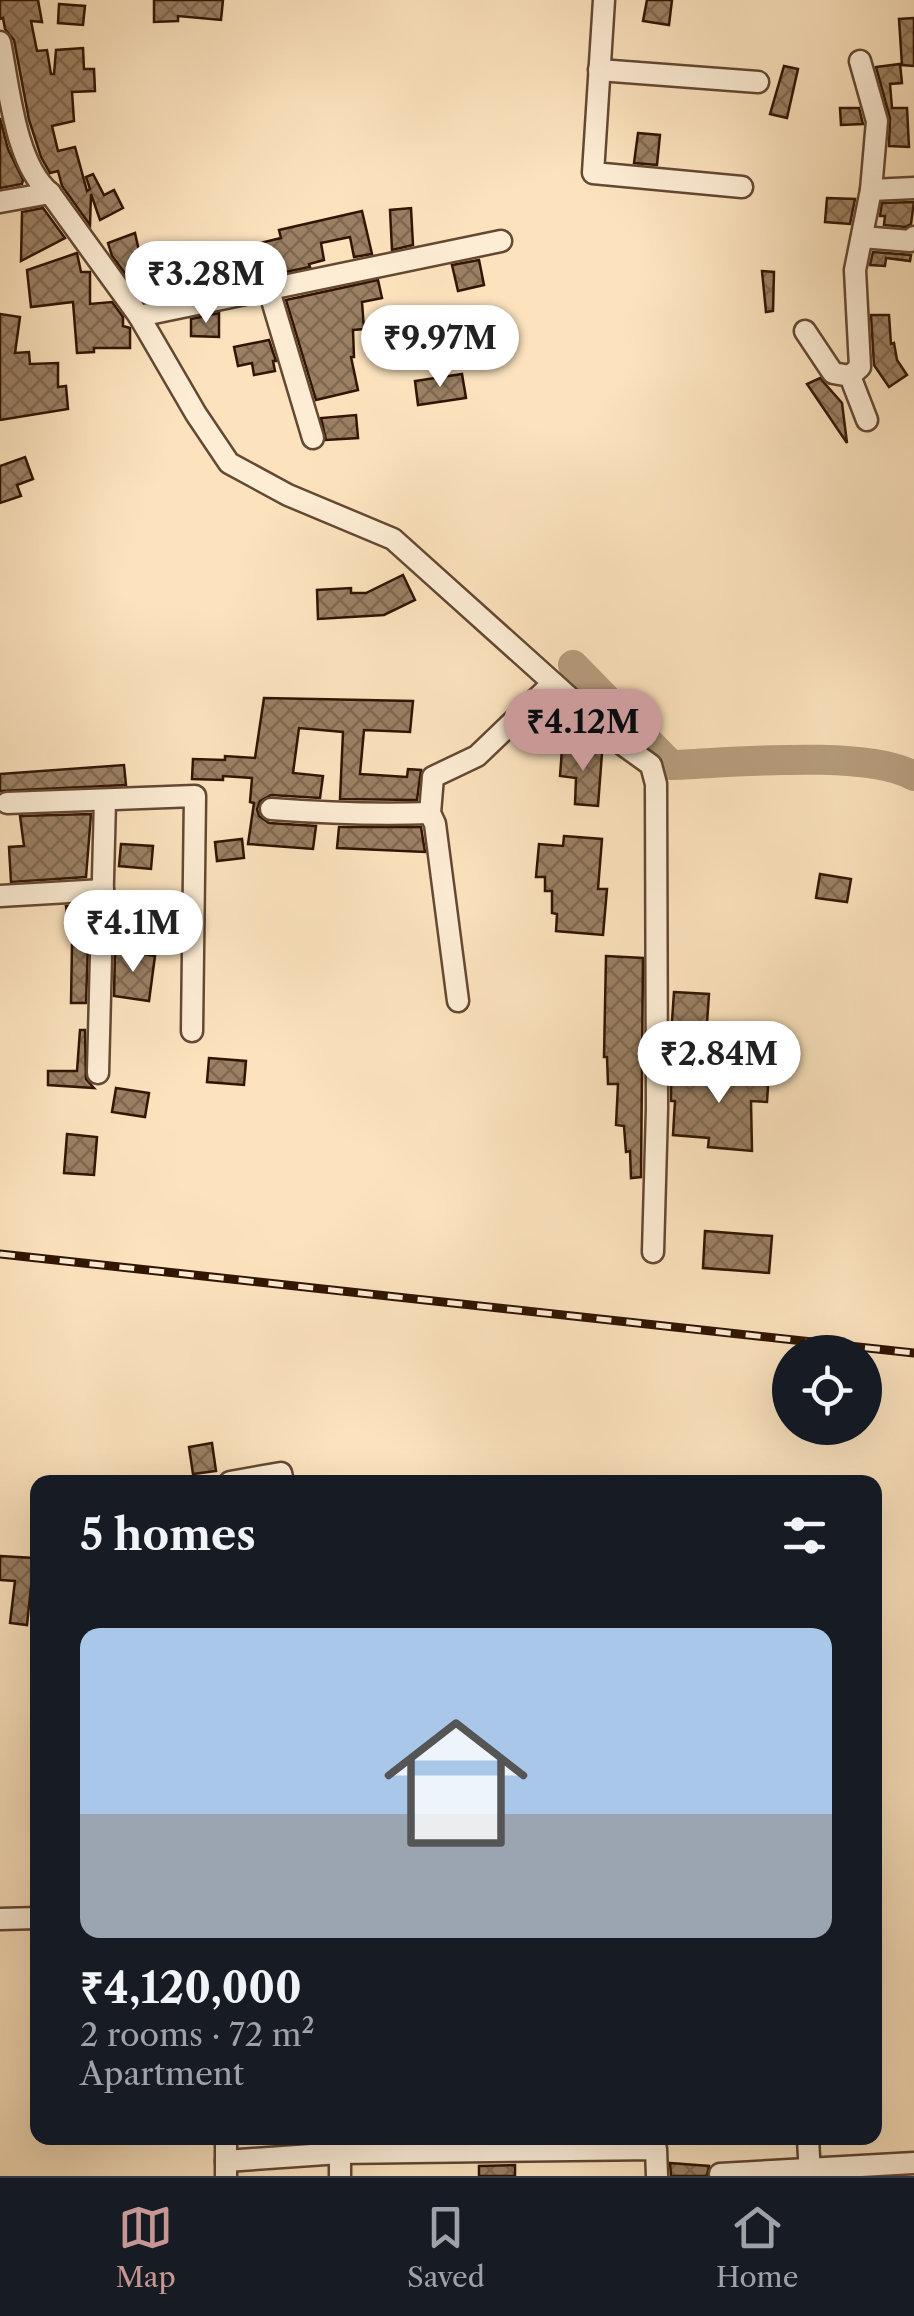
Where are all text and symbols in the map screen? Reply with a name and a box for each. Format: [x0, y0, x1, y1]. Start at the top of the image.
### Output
pin: ₹3.28M [125, 241, 287, 326]
text: ₹3.28M [147, 254, 265, 293]
pin: ₹9.97M [359, 305, 521, 390]
text: ₹9.97M [383, 318, 497, 357]
pin: ₹4.12M [502, 689, 664, 774]
text: ₹4.12M [526, 702, 640, 741]
pin: ₹4.1M [63, 890, 203, 975]
text: ₹4.1M [86, 903, 180, 942]
pin: ₹2.84M [638, 1021, 800, 1106]
text: ₹2.84M [660, 1034, 778, 1073]
map controls [772, 1335, 882, 1445]
button: locate [772, 1335, 882, 1445]
icon: filters [777, 1508, 832, 1563]
text: 5 homes [80, 1509, 256, 1561]
icon: home [366, 1693, 546, 1873]
text: ₹4,120,000 [80, 1962, 302, 2014]
text: 2 rooms · 72 m² [80, 2015, 315, 2054]
text: Apartment [80, 2054, 244, 2093]
tab: Map [116, 2200, 176, 2294]
tab: Saved [407, 2200, 485, 2294]
tab: Home [716, 2200, 798, 2294]

